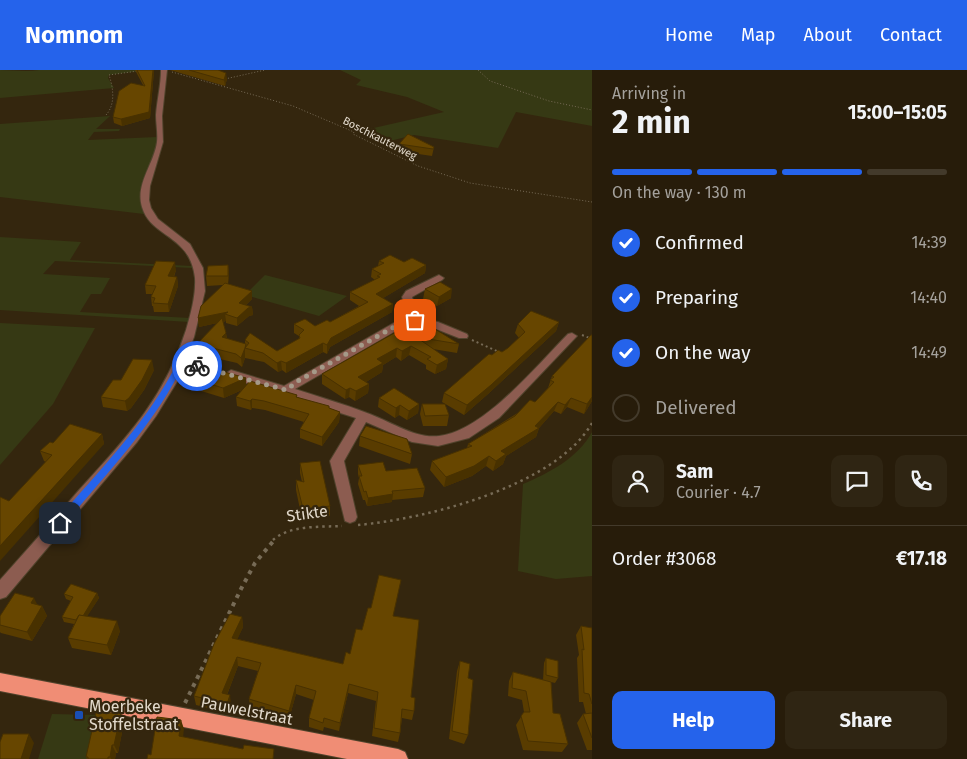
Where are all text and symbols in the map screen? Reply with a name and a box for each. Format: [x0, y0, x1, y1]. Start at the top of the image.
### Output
text: Nomnom [25, 21, 123, 49]
text: Home [665, 24, 713, 46]
text: Map [741, 24, 775, 46]
text: About [803, 24, 852, 46]
text: Contact [880, 24, 942, 46]
text: Arriving in [612, 84, 686, 103]
text: 15:00–15:05 [848, 101, 947, 124]
text: 2 min [612, 103, 691, 141]
street label: Boschkauterweg [341, 114, 419, 163]
text: On the way · 130 m [612, 183, 747, 202]
icon: check [612, 229, 640, 257]
text: Confirmed [655, 231, 744, 254]
text: 14:39 [911, 233, 947, 252]
icon: check [612, 284, 640, 312]
text: Preparing [655, 286, 738, 309]
text: 14:40 [910, 288, 947, 307]
pin [394, 299, 436, 341]
icon: bag [401, 306, 429, 334]
icon: check [612, 339, 640, 367]
courier [172, 341, 222, 391]
text: On the way [655, 341, 751, 364]
text: 14:49 [911, 343, 947, 362]
icon: bike [183, 352, 211, 380]
text: Delivered [655, 396, 737, 419]
button: person [612, 455, 664, 507]
button: chat [831, 455, 883, 507]
button: phone [895, 455, 947, 507]
text: Sam [676, 460, 713, 483]
text: Courier · 4.7 [676, 483, 761, 502]
street label: Stikte [285, 501, 329, 526]
pin [39, 502, 81, 544]
icon: home [46, 509, 74, 537]
text: Order #3068 [612, 547, 716, 570]
text: €17.18 [896, 547, 947, 570]
button: Help [612, 691, 775, 749]
button: Share [785, 691, 947, 749]
street label: Pauwelstraat [199, 692, 295, 729]
place label: Moerbeke Stoffelstraat [89, 697, 179, 734]
marker: Moerbeke Stoffelstraat [73, 709, 85, 721]

